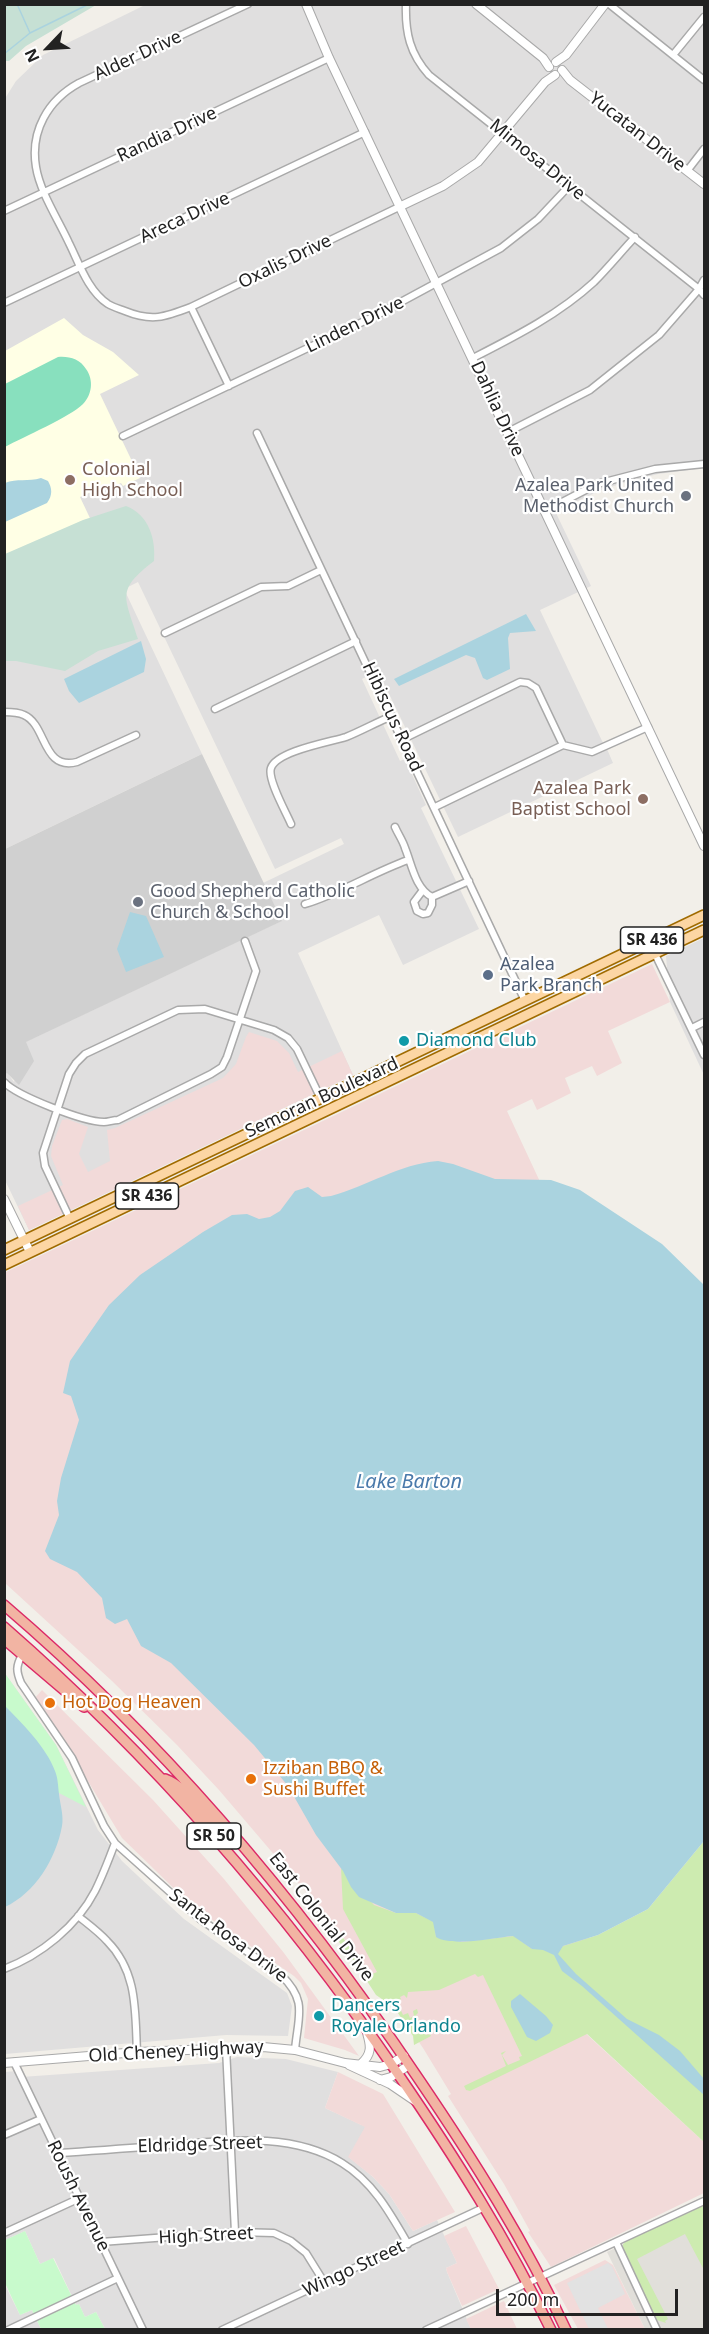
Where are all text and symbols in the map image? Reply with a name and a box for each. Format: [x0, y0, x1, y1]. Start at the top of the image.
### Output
north arrow [18, 18, 78, 78]
street label: Alder Drive [91, 26, 185, 86]
text: N [19, 45, 44, 66]
street label: Yucatan Drive [584, 88, 690, 176]
street label: Randia Drive [114, 103, 220, 167]
street label: Mimosa Drive [485, 115, 589, 205]
street label: Areca Drive [137, 188, 233, 248]
street label: Oxalis Drive [235, 230, 335, 294]
street label: Linden Drive [302, 292, 408, 358]
street label: Dahlia Drive [465, 358, 529, 460]
place label: Colonial High School [82, 459, 183, 502]
marker: Colonial High School [63, 473, 77, 487]
place label: Azalea Park United Methodist Church [515, 475, 674, 518]
marker: Azalea Park United Methodist Church [679, 489, 693, 503]
street label: Hibiscus Road [357, 659, 427, 775]
place label: Azalea Park Baptist School [511, 778, 631, 820]
marker: Azalea Park Baptist School [636, 792, 650, 806]
place label: Good Shepherd Catholic Church & School [150, 881, 355, 924]
marker: Good Shepherd Catholic Church & School [131, 895, 145, 909]
road number: SR 436 [620, 927, 684, 953]
place label: Azalea Park Branch [500, 954, 602, 996]
marker: Azalea Park Branch [481, 968, 495, 982]
place label: Diamond Club [416, 1030, 537, 1052]
marker: Diamond Club [397, 1034, 411, 1048]
street label: Semoran Boulevard [242, 1053, 402, 1143]
road number: SR 436 [116, 1183, 178, 1209]
water label: Lake Barton [356, 1470, 462, 1494]
place label: Hot Dog Heaven [62, 1692, 201, 1714]
marker: Hot Dog Heaven [43, 1696, 57, 1710]
place label: Izziban BBQ & Sushi Buffet [263, 1758, 383, 1800]
marker: Izziban BBQ & Sushi Buffet [244, 1772, 258, 1786]
road number: SR 50 [187, 1823, 241, 1849]
street label: East Colonial Drive [264, 1848, 378, 1986]
street label: Santa Rosa Drive [165, 1885, 291, 1987]
place label: Dancers Royale Orlando [331, 1995, 461, 2038]
marker: Dancers Royale Orlando [312, 2009, 326, 2023]
street label: Old Cheney Highway [88, 2037, 264, 2067]
street label: Eldridge Street [137, 2132, 263, 2158]
street label: Roush Avenue [42, 2137, 114, 2255]
street label: High Street [158, 2223, 254, 2249]
street label: Wingo Street [300, 2236, 408, 2302]
scale bar [499, 2277, 680, 2315]
text: 200 m [507, 2287, 559, 2311]

